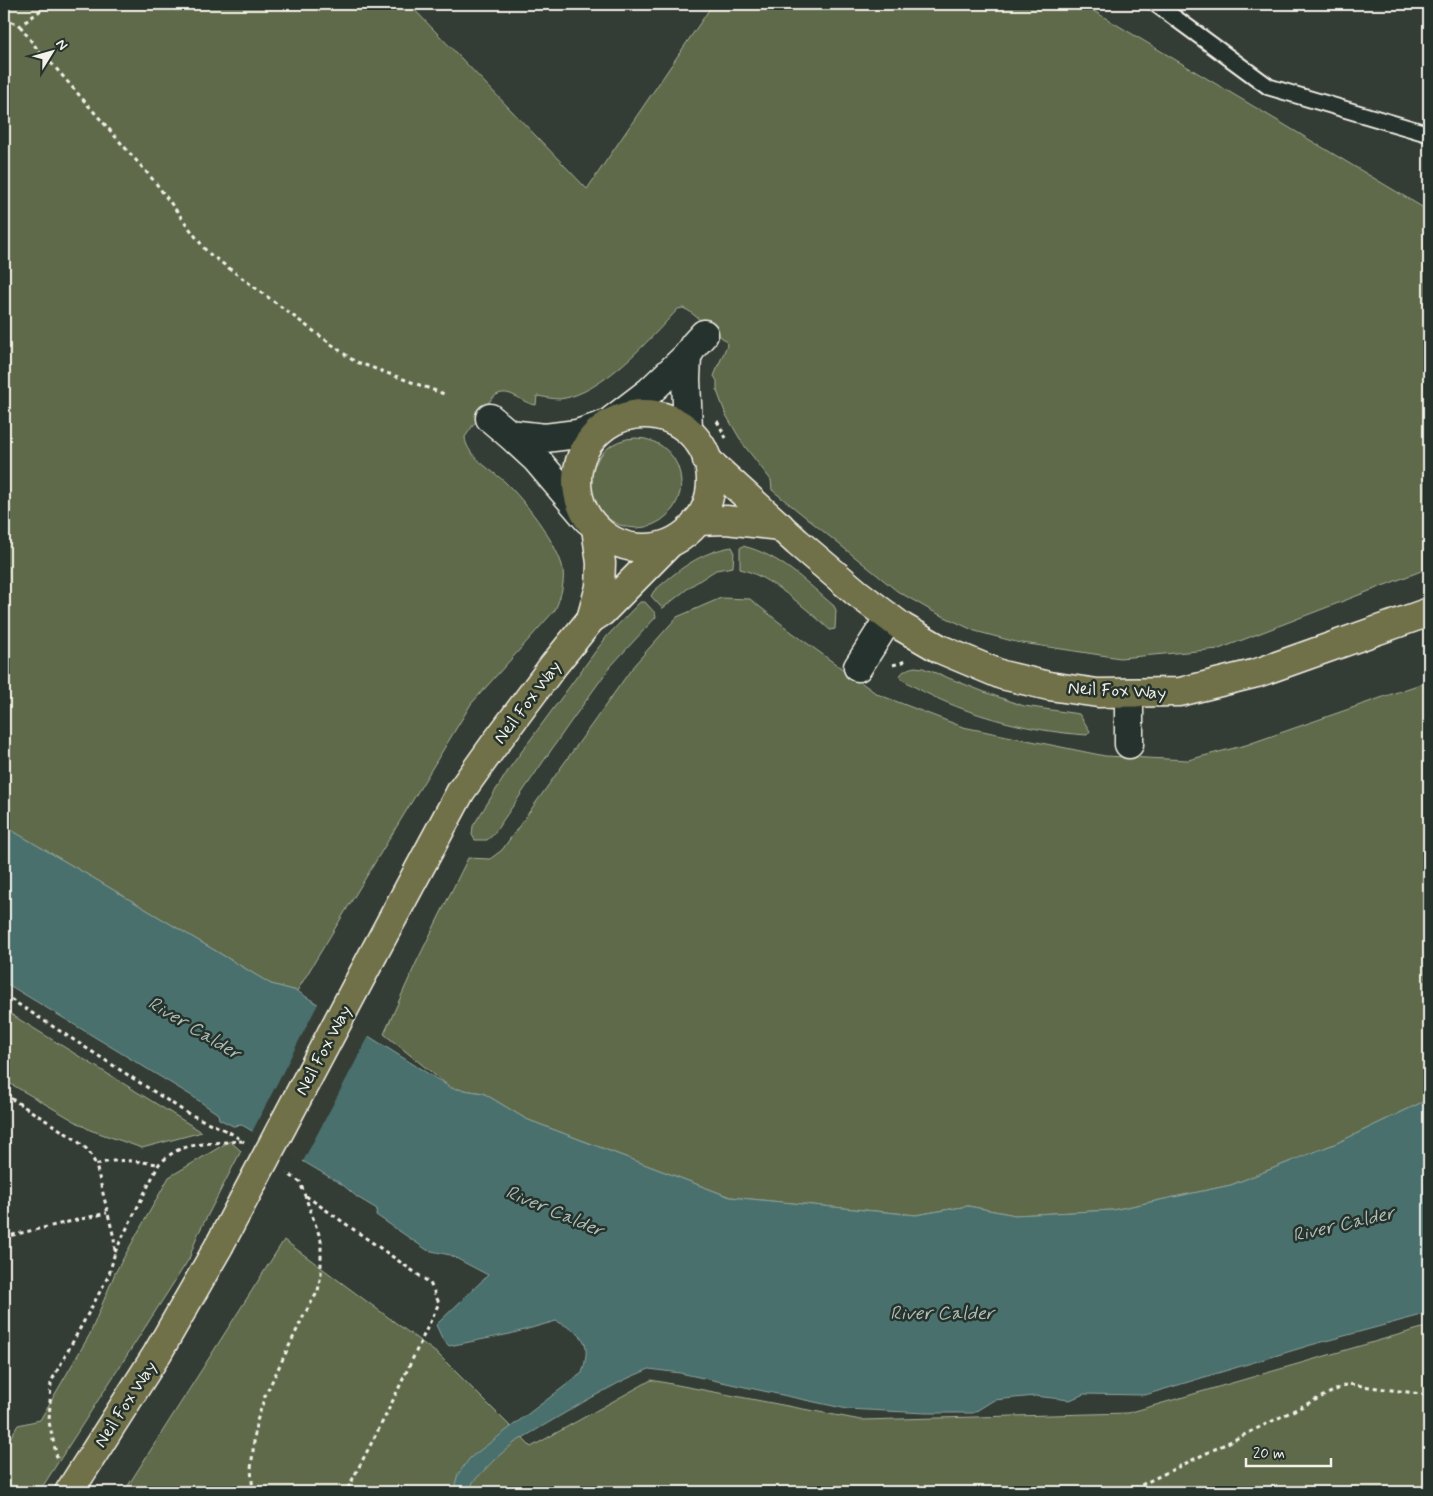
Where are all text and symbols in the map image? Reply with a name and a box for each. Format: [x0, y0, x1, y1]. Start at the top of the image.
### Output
north arrow [28, 28, 78, 78]
text: N [52, 36, 72, 54]
street label: Neil Fox Way [488, 656, 567, 749]
street label: Neil Fox Way [1067, 676, 1167, 706]
water label: River Calder [143, 991, 247, 1067]
street label: Neil Fox Way [290, 1001, 358, 1100]
water label: River Calder [502, 1180, 609, 1244]
water label: River Calder [1290, 1200, 1399, 1248]
water label: River Calder [890, 1301, 996, 1326]
street label: Neil Fox Way [89, 1357, 163, 1452]
scale bar [1246, 1436, 1330, 1468]
text: 20 m [1253, 1444, 1285, 1464]

